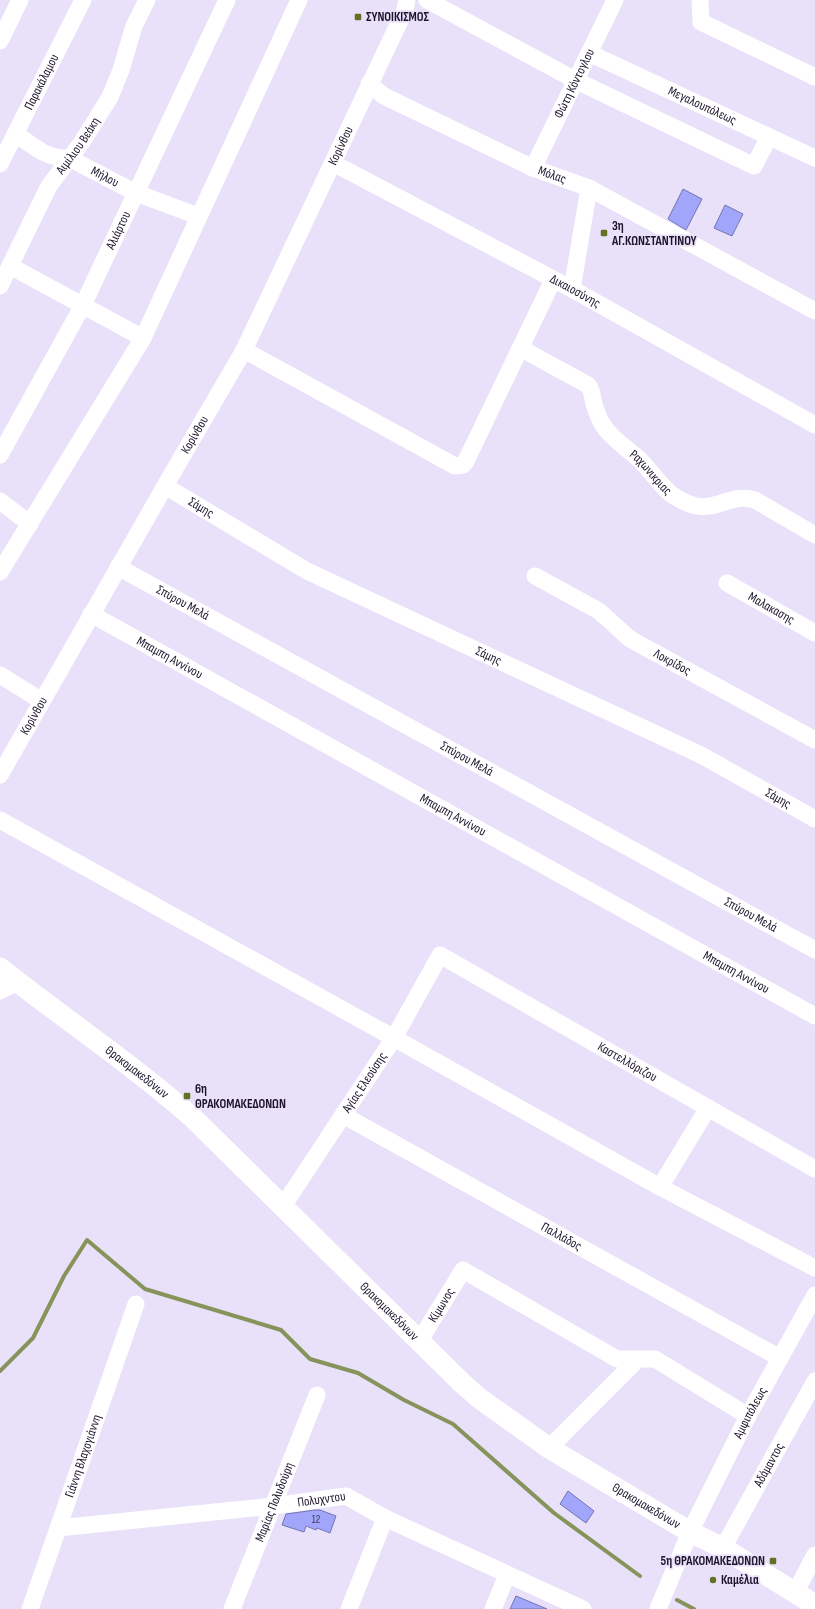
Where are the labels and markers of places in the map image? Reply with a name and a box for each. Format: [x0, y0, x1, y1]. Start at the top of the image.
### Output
place label: ΣΥΝΟΙΚΙΣΜΟΣ [366, 9, 430, 25]
marker: ΣΥΝΟΙΚΙΣΜΟΣ [353, 12, 363, 22]
place label: 3η ΑΓ.ΚΩΝΣΤΑΝΤΙΝΟΥ [611, 218, 697, 249]
marker: 3η ΑΓ.ΚΩΝΣΤΑΝΤΙΝΟΥ [599, 228, 609, 238]
place label: 6η ΘΡΑΚΟΜΑΚΕΔΟΝΩΝ [195, 1081, 286, 1112]
marker: 6η ΘΡΑΚΟΜΑΚΕΔΟΝΩΝ [182, 1091, 192, 1101]
place label: 5η ΘΡΑΚΟΜΑΚΕΔΟΝΩΝ [661, 1553, 765, 1569]
marker: 5η ΘΡΑΚΟΜΑΚΕΔΟΝΩΝ [768, 1556, 778, 1566]
place label: Καμέλια [721, 1572, 759, 1588]
marker: Καμέλια [708, 1575, 718, 1585]

